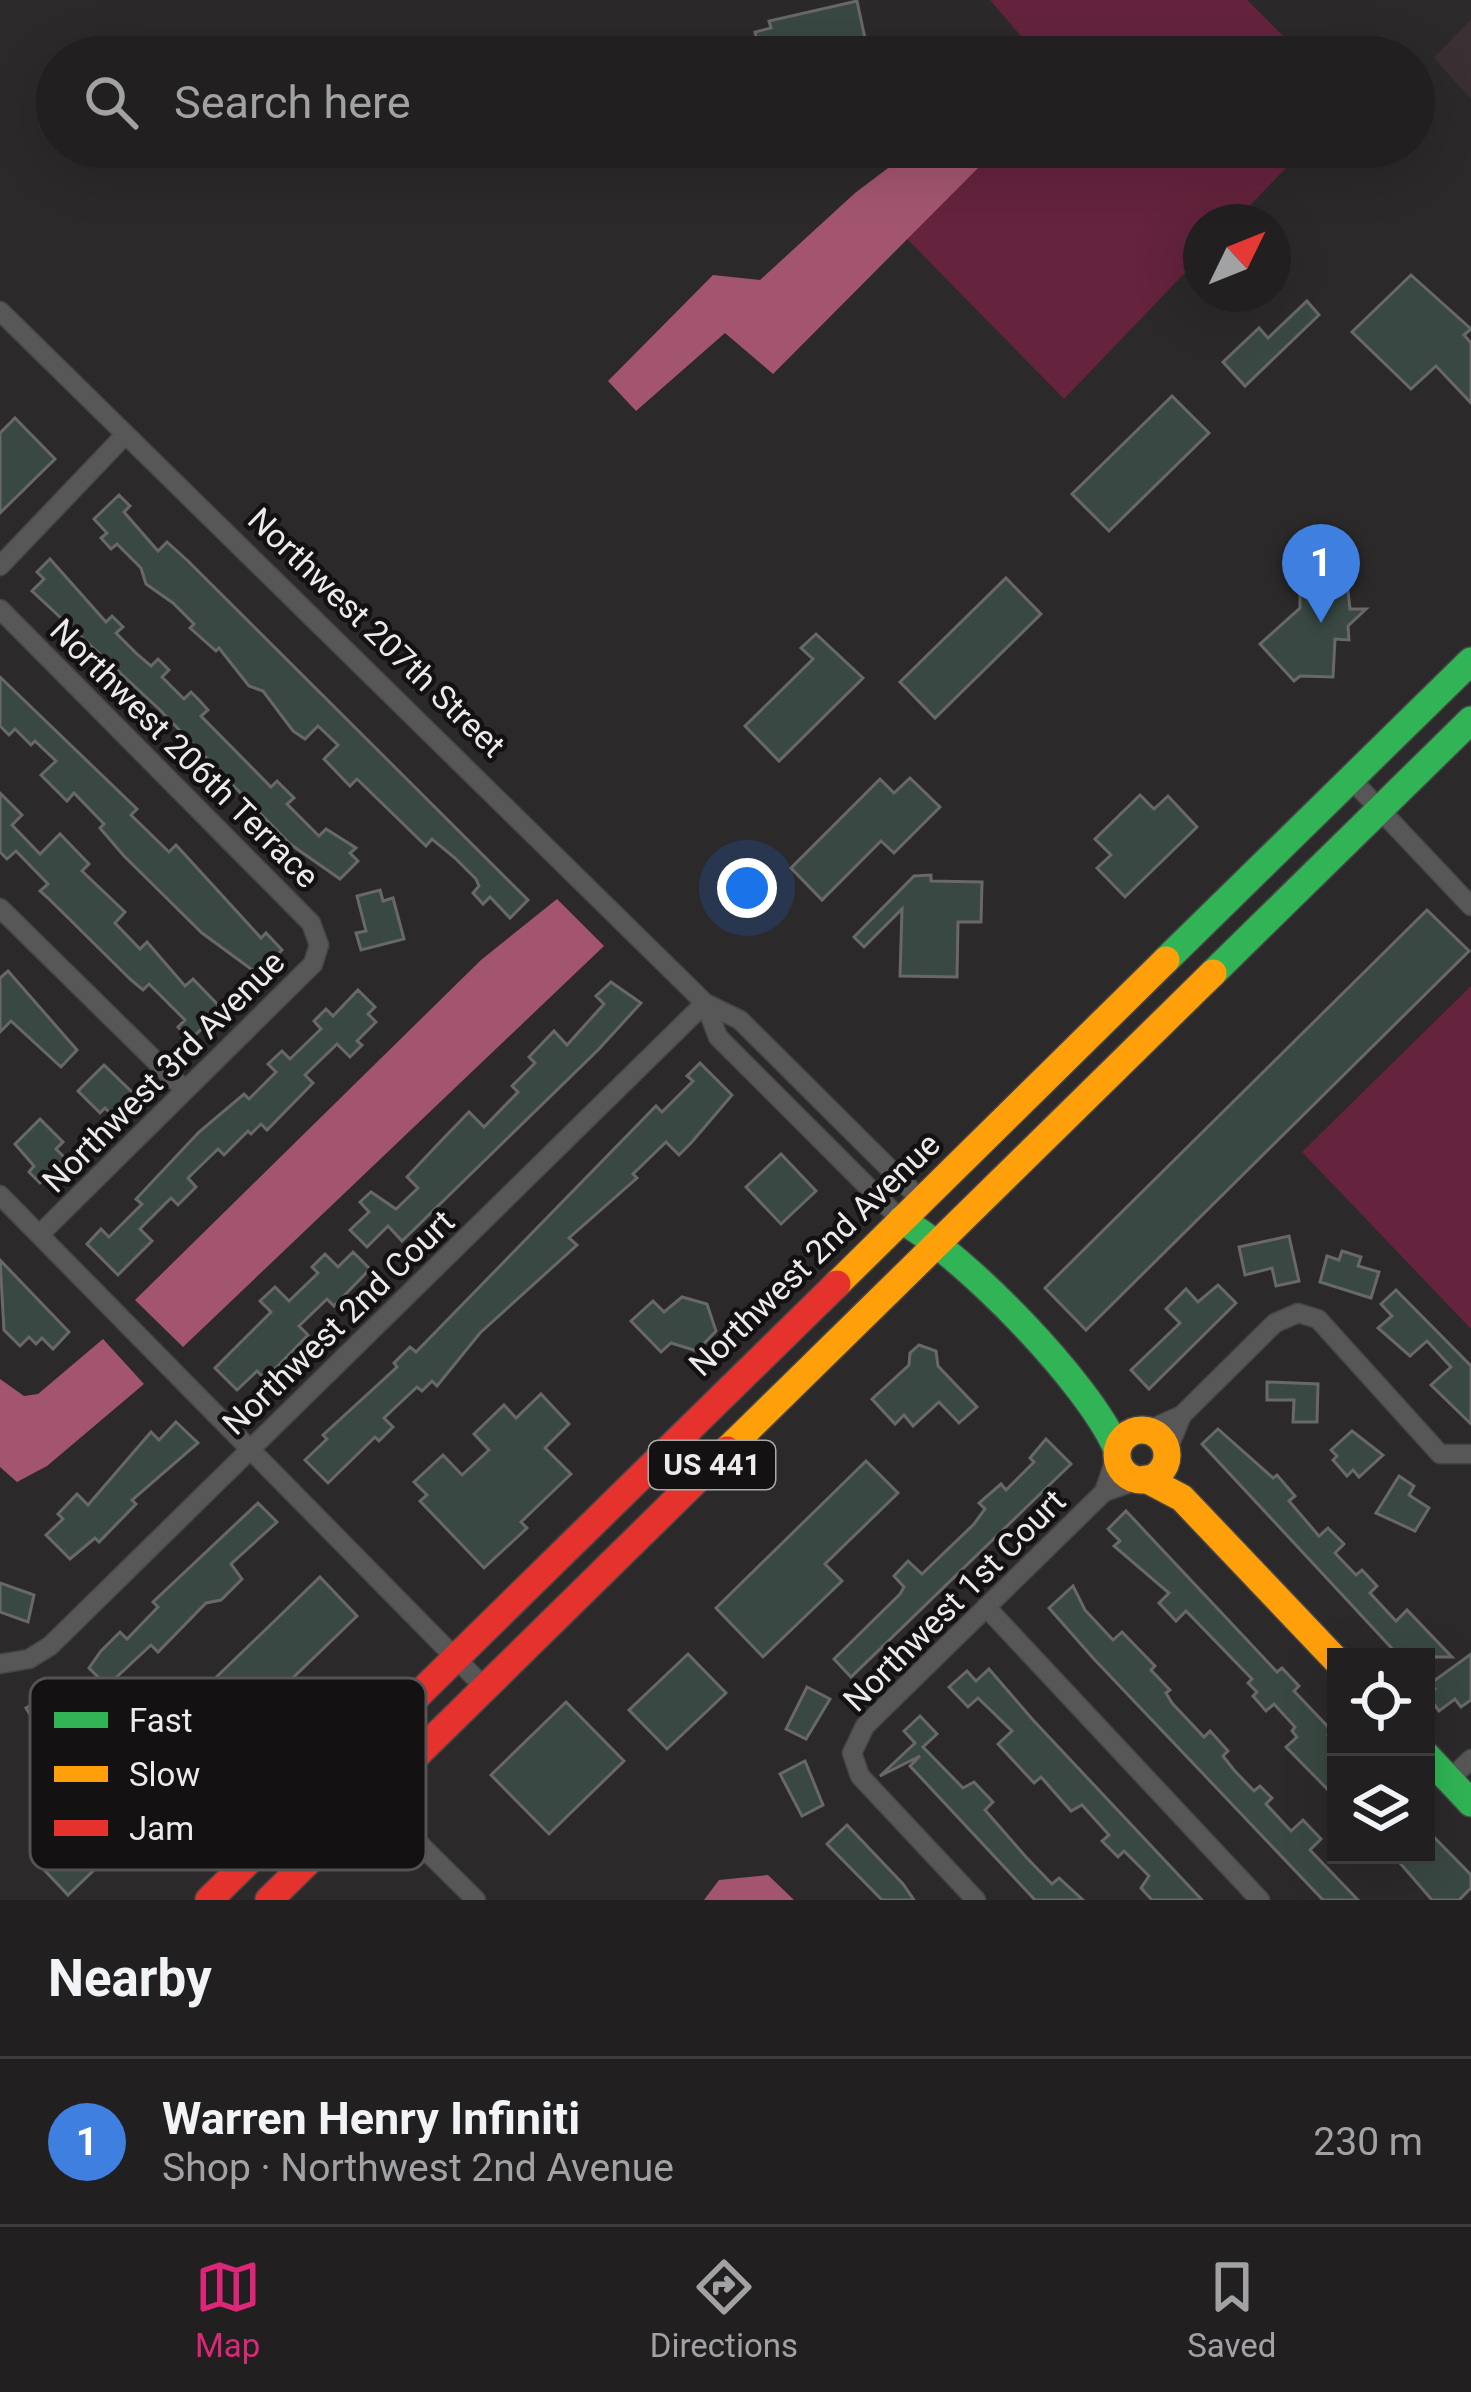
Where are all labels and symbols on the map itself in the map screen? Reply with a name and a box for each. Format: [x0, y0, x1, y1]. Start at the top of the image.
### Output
north arrow [1183, 204, 1291, 312]
street label: Northwest 207th Street [240, 500, 513, 765]
pin: 1 [1282, 524, 1360, 623]
street label: Northwest 206th Terrace [42, 611, 327, 896]
your location [717, 858, 777, 918]
street label: Northwest 3rd Avenue [34, 942, 292, 1200]
street label: Northwest 2nd Avenue [681, 1125, 948, 1384]
street label: Northwest 2nd Court [215, 1202, 462, 1443]
road number: US 441 [649, 1441, 775, 1489]
street label: Northwest 1st Court [835, 1481, 1073, 1719]
legend [30, 1678, 426, 1870]
text: Fast [129, 1701, 192, 1740]
text: Slow [129, 1755, 200, 1794]
text: Jam [129, 1809, 194, 1848]

